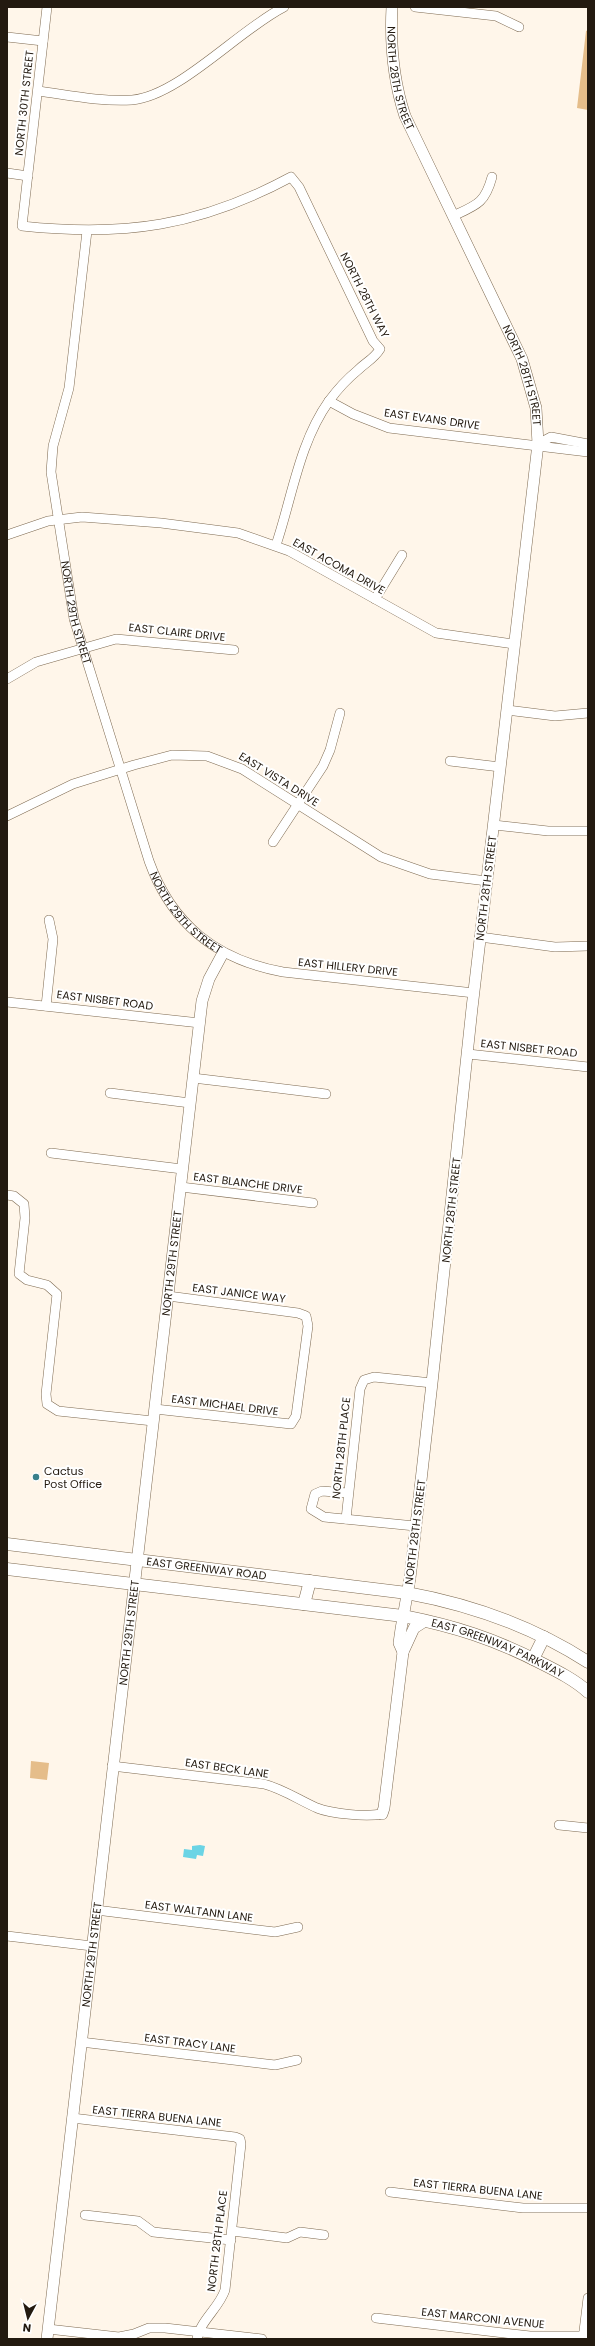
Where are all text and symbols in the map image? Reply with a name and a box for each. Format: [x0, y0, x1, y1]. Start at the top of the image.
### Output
street label: NORTH 28TH STREET [383, 26, 419, 133]
street label: NORTH 30TH STREET [11, 50, 37, 156]
street label: NORTH 28TH WAY [337, 250, 394, 341]
street label: NORTH 28TH STREET [499, 322, 545, 426]
street label: EAST EVANS DRIVE [383, 404, 481, 434]
street label: EAST ACOMA DRIVE [290, 534, 388, 598]
street label: NORTH 29TH STREET [57, 560, 96, 666]
street label: EAST CLAIRE DRIVE [128, 619, 226, 645]
street label: EAST VISTA DRIVE [236, 748, 322, 810]
street label: NORTH 28TH STREET [472, 835, 500, 941]
street label: NORTH 29TH STREET [146, 869, 225, 957]
street label: EAST HILLERY DRIVE [297, 954, 399, 980]
street label: EAST NISBET ROAD [56, 986, 154, 1014]
street label: EAST NISBET ROAD [480, 1035, 578, 1061]
street label: NORTH 28TH STREET [438, 1157, 464, 1263]
street label: EAST BLANCHE DRIVE [192, 1168, 304, 1198]
street label: NORTH 29TH STREET [158, 1210, 186, 1317]
street label: EAST JANICE WAY [192, 1279, 287, 1307]
street label: EAST MICHAEL DRIVE [171, 1390, 279, 1420]
street label: NORTH 28TH PLACE [328, 1396, 354, 1500]
place label: Cactus Post Office [44, 1463, 102, 1492]
marker: Cactus Post Office [31, 1472, 41, 1482]
street label: NORTH 28TH STREET [401, 1479, 429, 1585]
street label: EAST GREENWAY ROAD [146, 1553, 268, 1584]
street label: NORTH 29TH STREET [115, 1579, 143, 1686]
street label: EAST GREENWAY PARKWAY [430, 1614, 567, 1682]
street label: EAST BECK LANE [184, 1754, 270, 1782]
street label: EAST WALTANN LANE [144, 1896, 254, 1926]
street label: NORTH 29TH STREET [78, 1901, 106, 2008]
street label: EAST TRACY LANE [143, 2029, 237, 2057]
street label: EAST TIERRA BUENA LANE [92, 2101, 222, 2131]
street label: EAST TIERRA BUENA LANE [413, 2174, 543, 2204]
street label: NORTH 28TH PLACE [203, 2189, 231, 2293]
north arrow [8, 2298, 48, 2338]
street label: EAST MARCONI AVENUE [421, 2304, 545, 2332]
text: N [22, 2319, 32, 2336]

